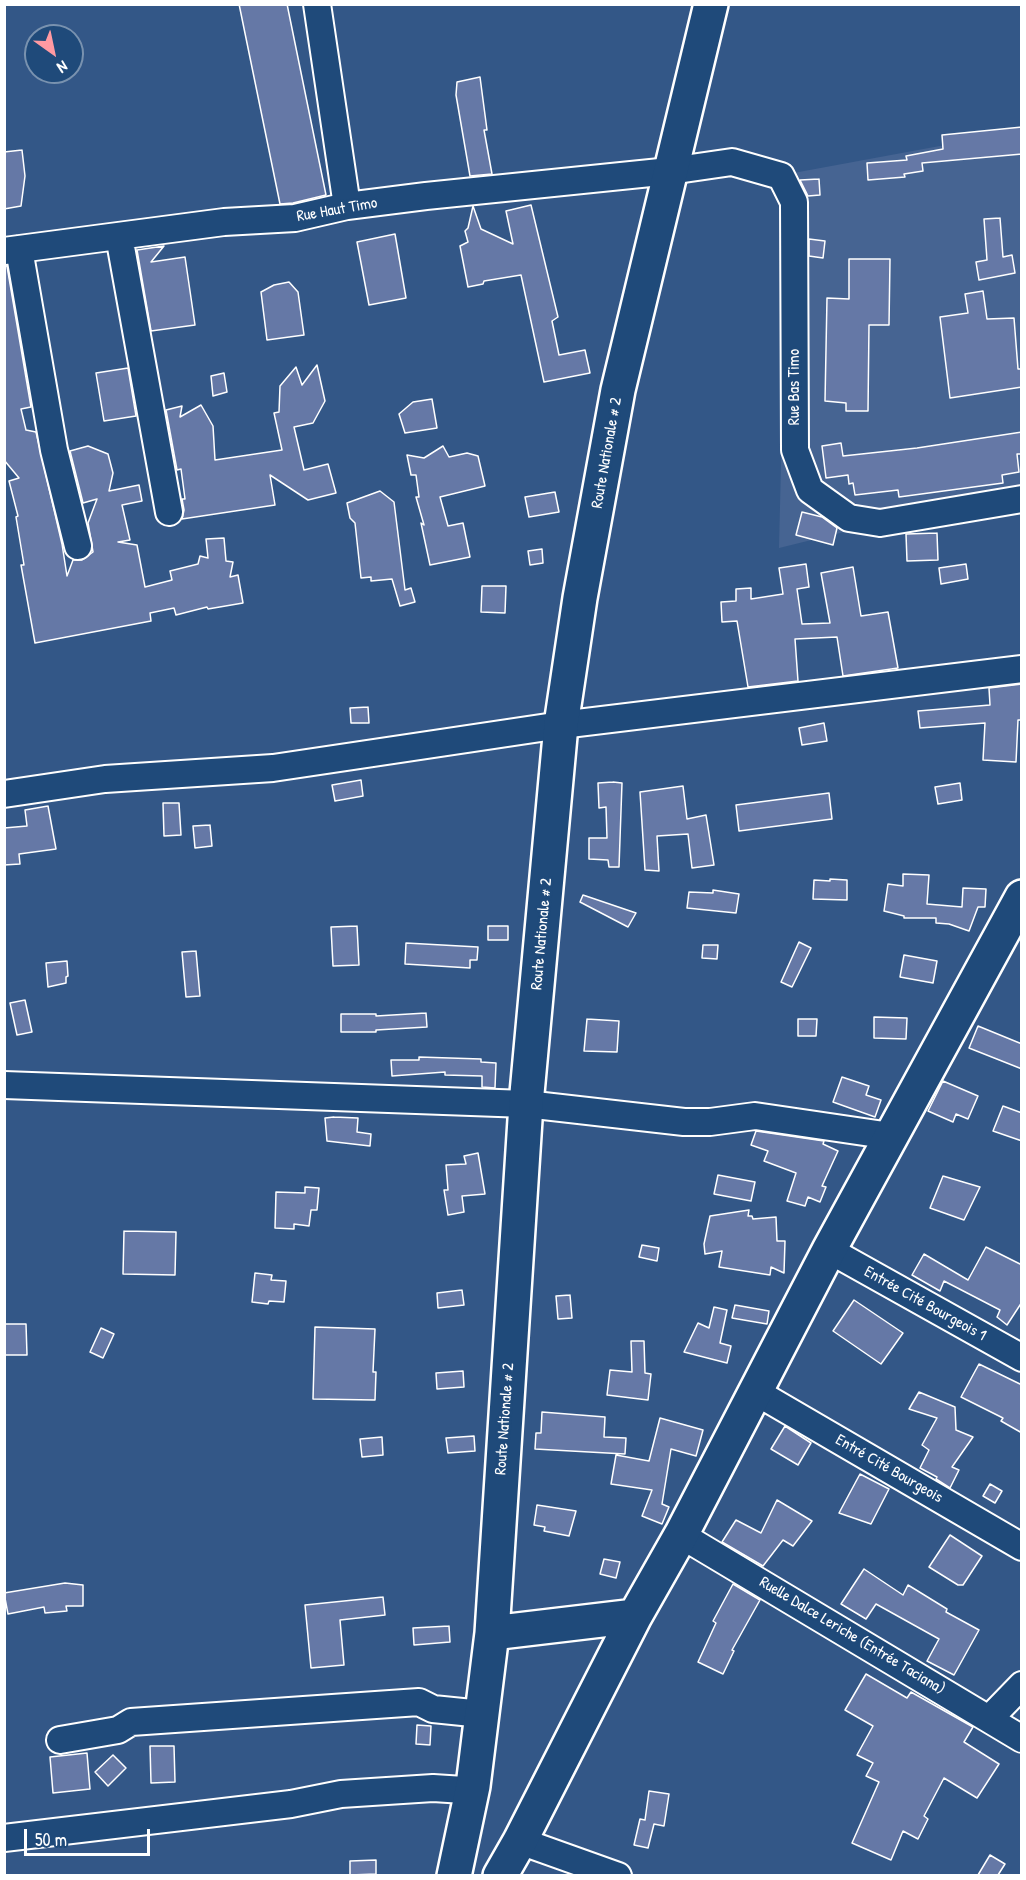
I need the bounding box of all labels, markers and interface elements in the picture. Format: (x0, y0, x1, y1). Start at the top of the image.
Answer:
north arrow (24, 24, 84, 84)
text: N (53, 56, 72, 79)
street label: Rue Haut Timo (295, 193, 379, 227)
street label: Rue Bas Timo (785, 349, 805, 425)
street label: Route Nationale # 2 (588, 396, 626, 510)
street label: Route Nationale # 2 (528, 877, 556, 991)
street label: Entrée Cité Bourgeois 1 (861, 1262, 989, 1346)
street label: Route Nationale # 2 (492, 1362, 518, 1476)
street label: Entré Cité Bourgeois (832, 1431, 946, 1507)
street label: Ruelle Dalce Leriche (Entrée Taciana) (756, 1573, 948, 1699)
scale bar (27, 1817, 153, 1855)
text: 50 m (35, 1827, 67, 1852)

